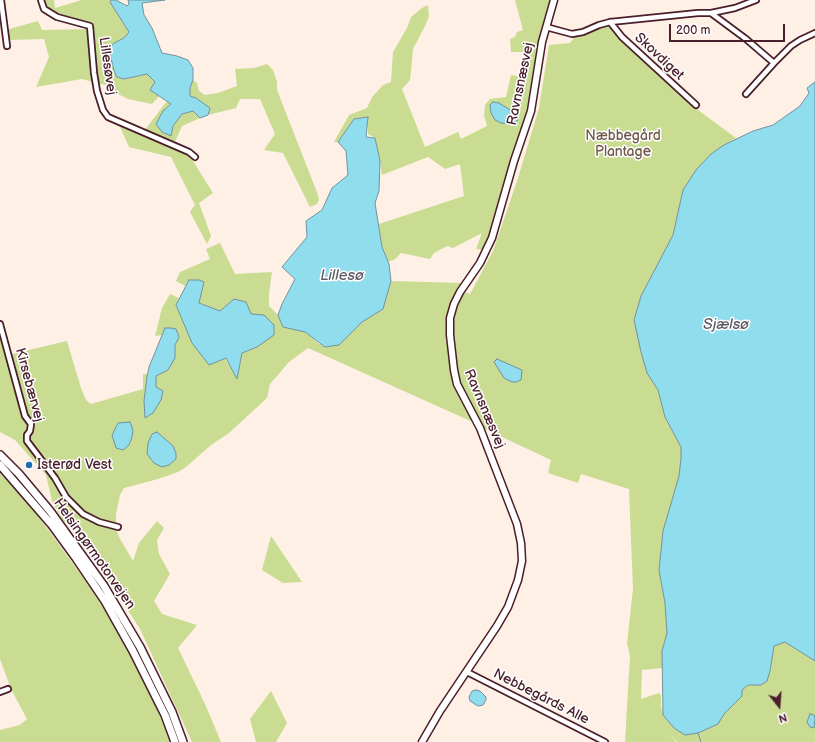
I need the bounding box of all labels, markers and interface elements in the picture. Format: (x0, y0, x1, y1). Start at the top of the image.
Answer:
scale bar (671, 16, 787, 42)
text: 200 m (676, 23, 710, 38)
street label: Skovdiget (631, 30, 687, 84)
street label: Lillesøvej (95, 36, 119, 96)
street label: Ravnsnæsvej (504, 41, 538, 127)
park label: Næbbegård Plantage (585, 128, 661, 160)
water label: Lillesø (320, 267, 364, 285)
water label: Sjælsø (703, 316, 749, 334)
street label: Kirsebærvej (11, 346, 47, 424)
street label: Ravnsnæsvej (460, 367, 508, 451)
place label: Isterød Vest (37, 457, 112, 473)
marker: Isterød Vest (24, 460, 34, 470)
street label: Helsingørmotorvejen (49, 495, 139, 613)
street label: Nebbegårds Alle (490, 666, 592, 728)
north arrow (759, 686, 799, 726)
text: N (777, 711, 789, 725)

